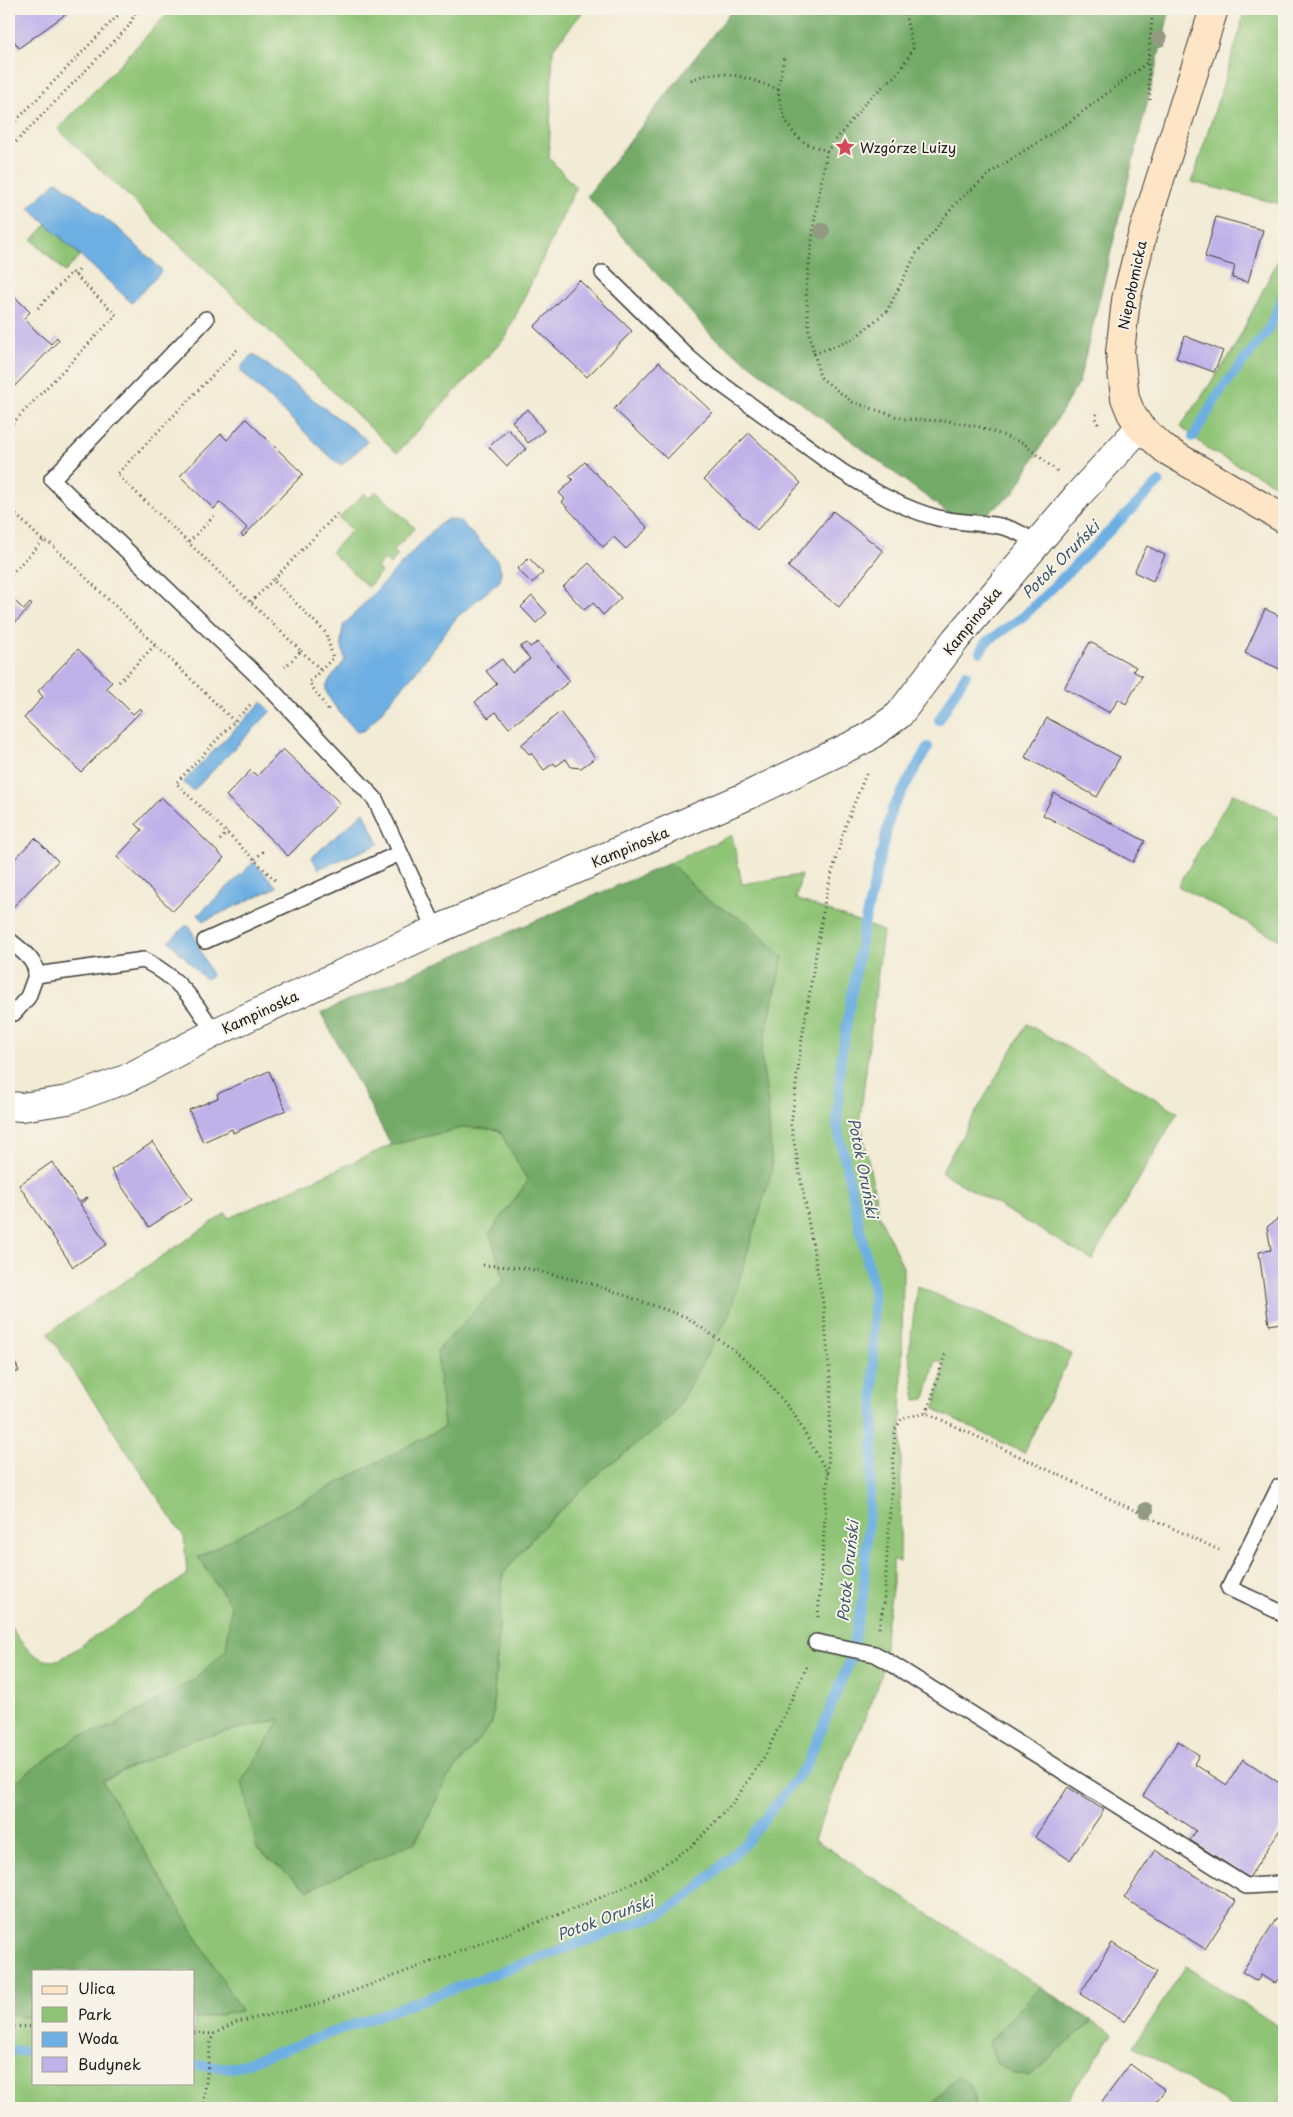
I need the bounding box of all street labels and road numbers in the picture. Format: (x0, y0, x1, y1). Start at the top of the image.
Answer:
street label: Niepołomicka (1112, 238, 1152, 331)
street label: Kampinoska (938, 582, 1006, 660)
street label: Kampinoska (588, 821, 672, 873)
street label: Kampinoska (218, 985, 302, 1039)

